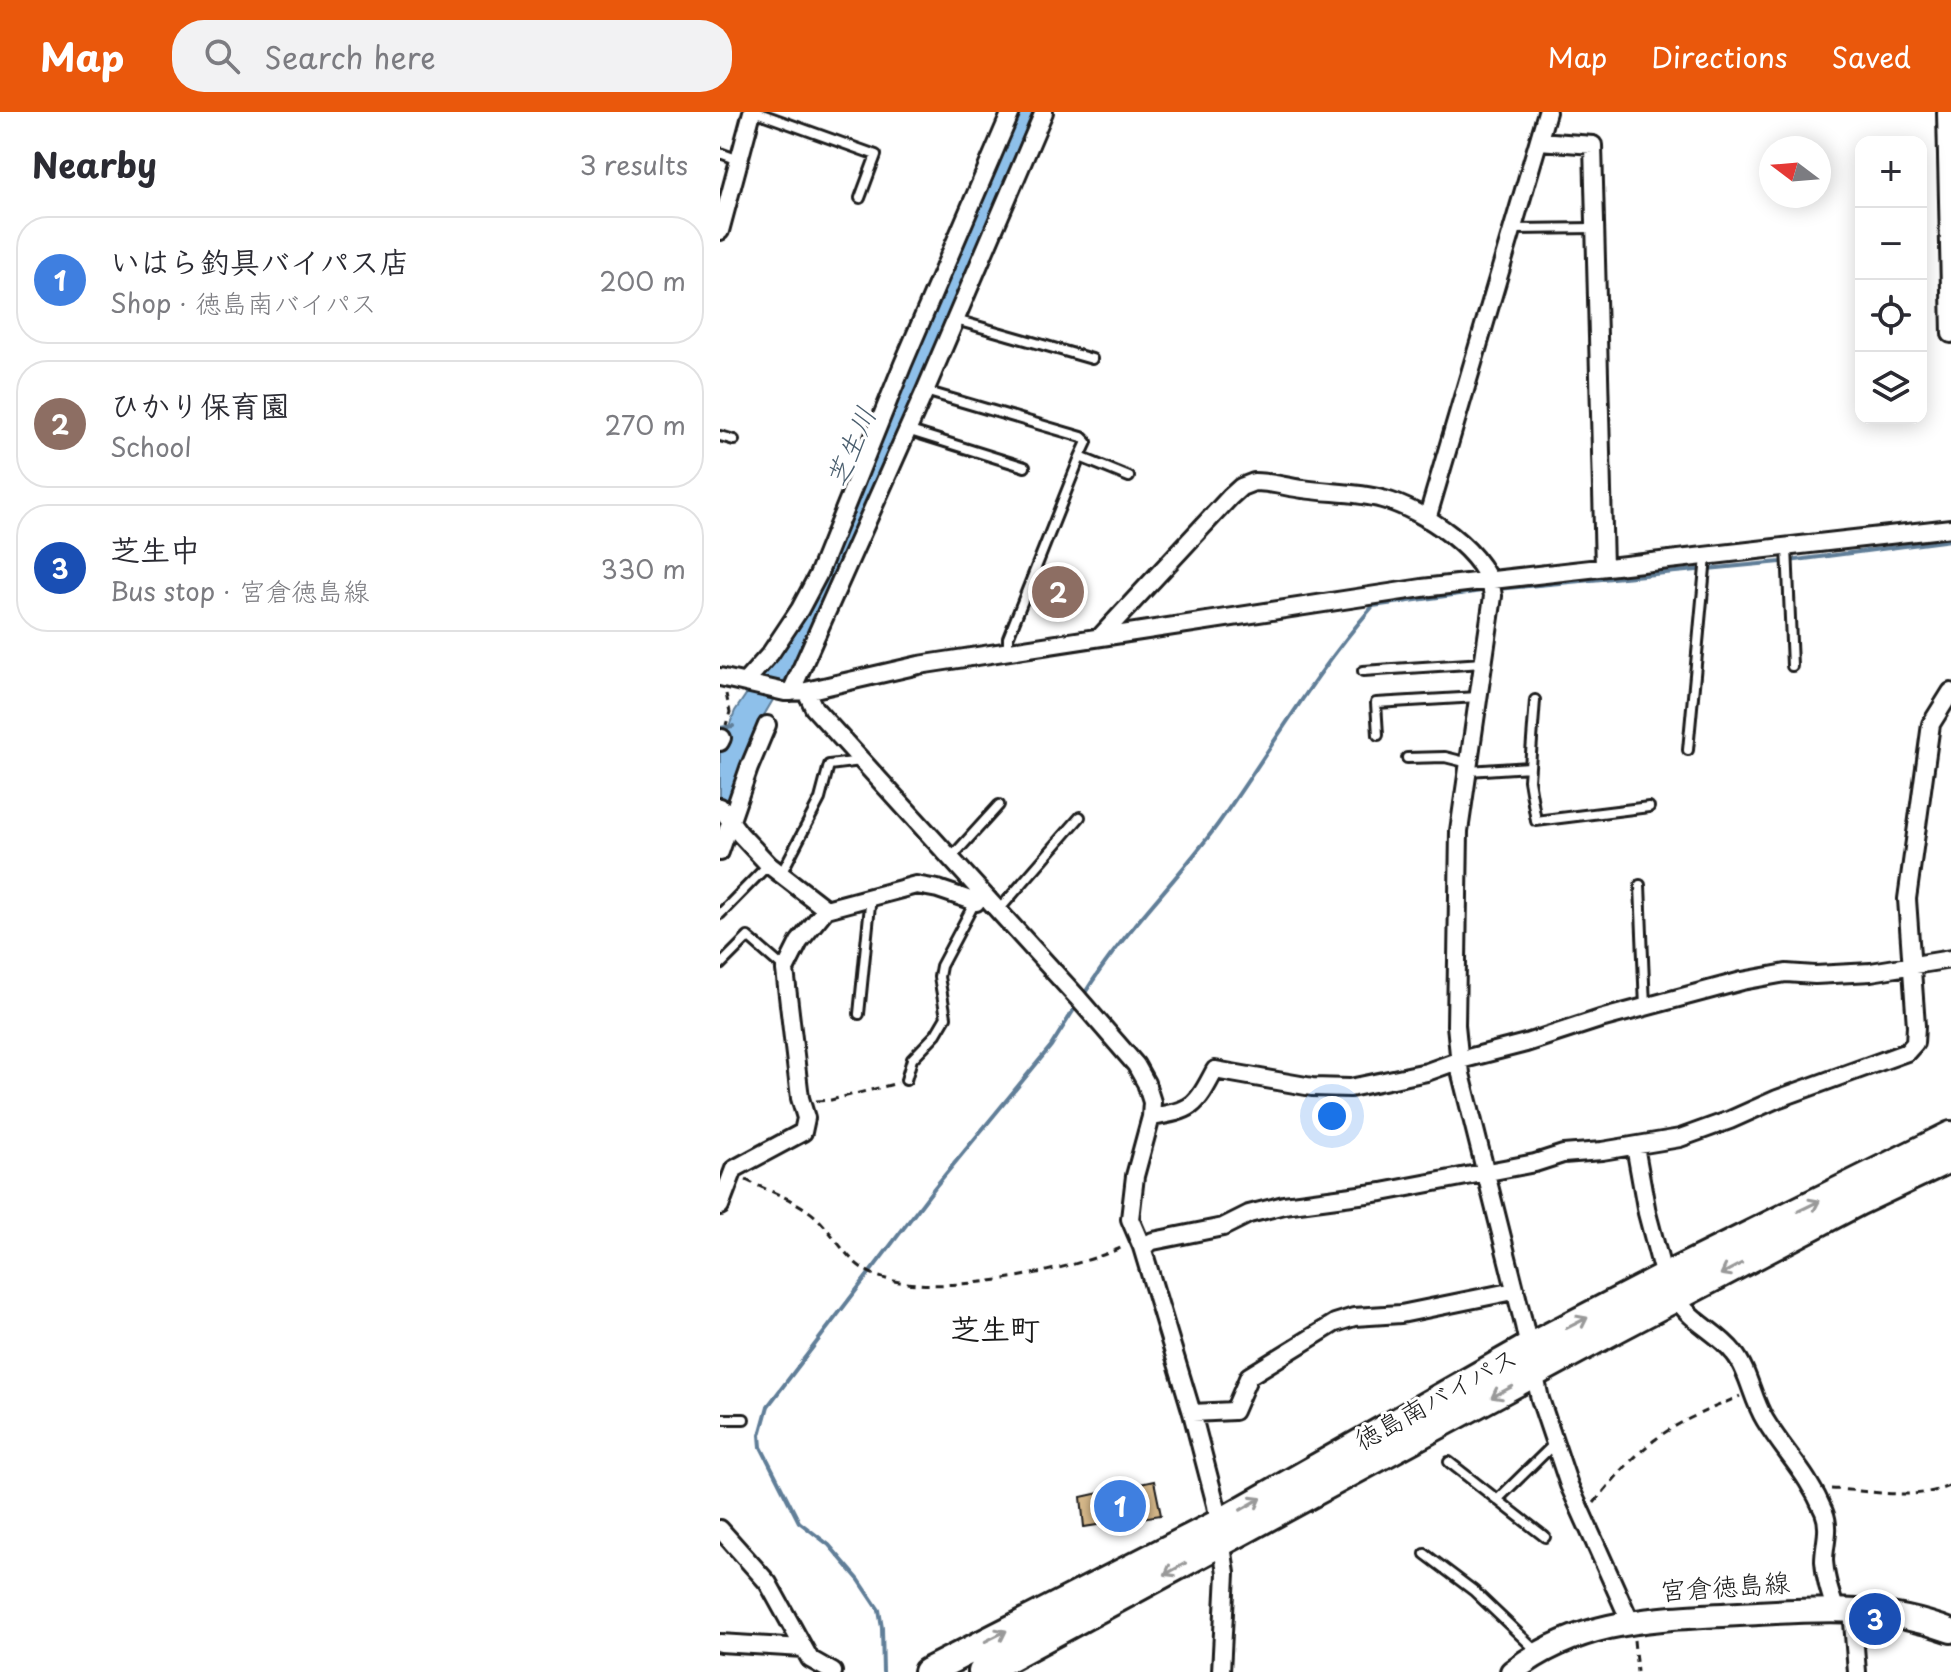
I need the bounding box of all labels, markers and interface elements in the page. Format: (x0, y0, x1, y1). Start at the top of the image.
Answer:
search box (172, 20, 732, 92)
text: Map (40, 28, 124, 85)
icon: search (200, 34, 244, 78)
text: Search here (264, 34, 436, 79)
text: Map (1548, 35, 1607, 78)
text: Directions (1651, 35, 1788, 78)
text: Saved (1832, 35, 1911, 78)
north arrow (1759, 136, 1831, 208)
map controls (1855, 136, 1927, 424)
button: + (1855, 136, 1927, 208)
text: Nearby (32, 138, 157, 190)
text: 3 results (580, 145, 688, 184)
button: − (1855, 208, 1927, 280)
text: いはら釣具バイパス店 (110, 238, 409, 283)
text: 1 (54, 261, 66, 300)
text: 200 m (599, 261, 686, 300)
button: locate (1855, 280, 1927, 352)
text: Shop · 徳島南バイパス (110, 283, 377, 322)
button: layers (1855, 352, 1927, 424)
text: ひかり保育園 (110, 382, 290, 427)
water label: 芝生川 (813, 399, 886, 493)
text: 2 (51, 405, 69, 444)
text: 270 m (605, 405, 686, 444)
text: School (110, 427, 192, 466)
text: 芝生中 (110, 526, 200, 571)
text: 3 (51, 549, 69, 588)
text: 330 m (601, 549, 686, 588)
pin: 2 (1032, 562, 1084, 622)
text: Bus stop · 宮倉徳島線 (110, 571, 369, 610)
your location (1312, 1096, 1352, 1136)
one-way arrow (1796, 1197, 1820, 1213)
one-way arrow (1720, 1261, 1744, 1277)
district label: 芝生町 (950, 1305, 1040, 1350)
one-way arrow (1564, 1315, 1588, 1331)
street label: 徳島南バイパス (1346, 1337, 1524, 1459)
one-way arrow (1491, 1384, 1515, 1400)
pin: 1 (1094, 1476, 1146, 1536)
one-way arrow (1239, 1496, 1263, 1511)
one-way arrow (1164, 1561, 1187, 1577)
street label: 宮倉徳島線 (1659, 1562, 1791, 1609)
pin: 3 (1849, 1589, 1901, 1649)
one-way arrow (983, 1628, 1007, 1644)

